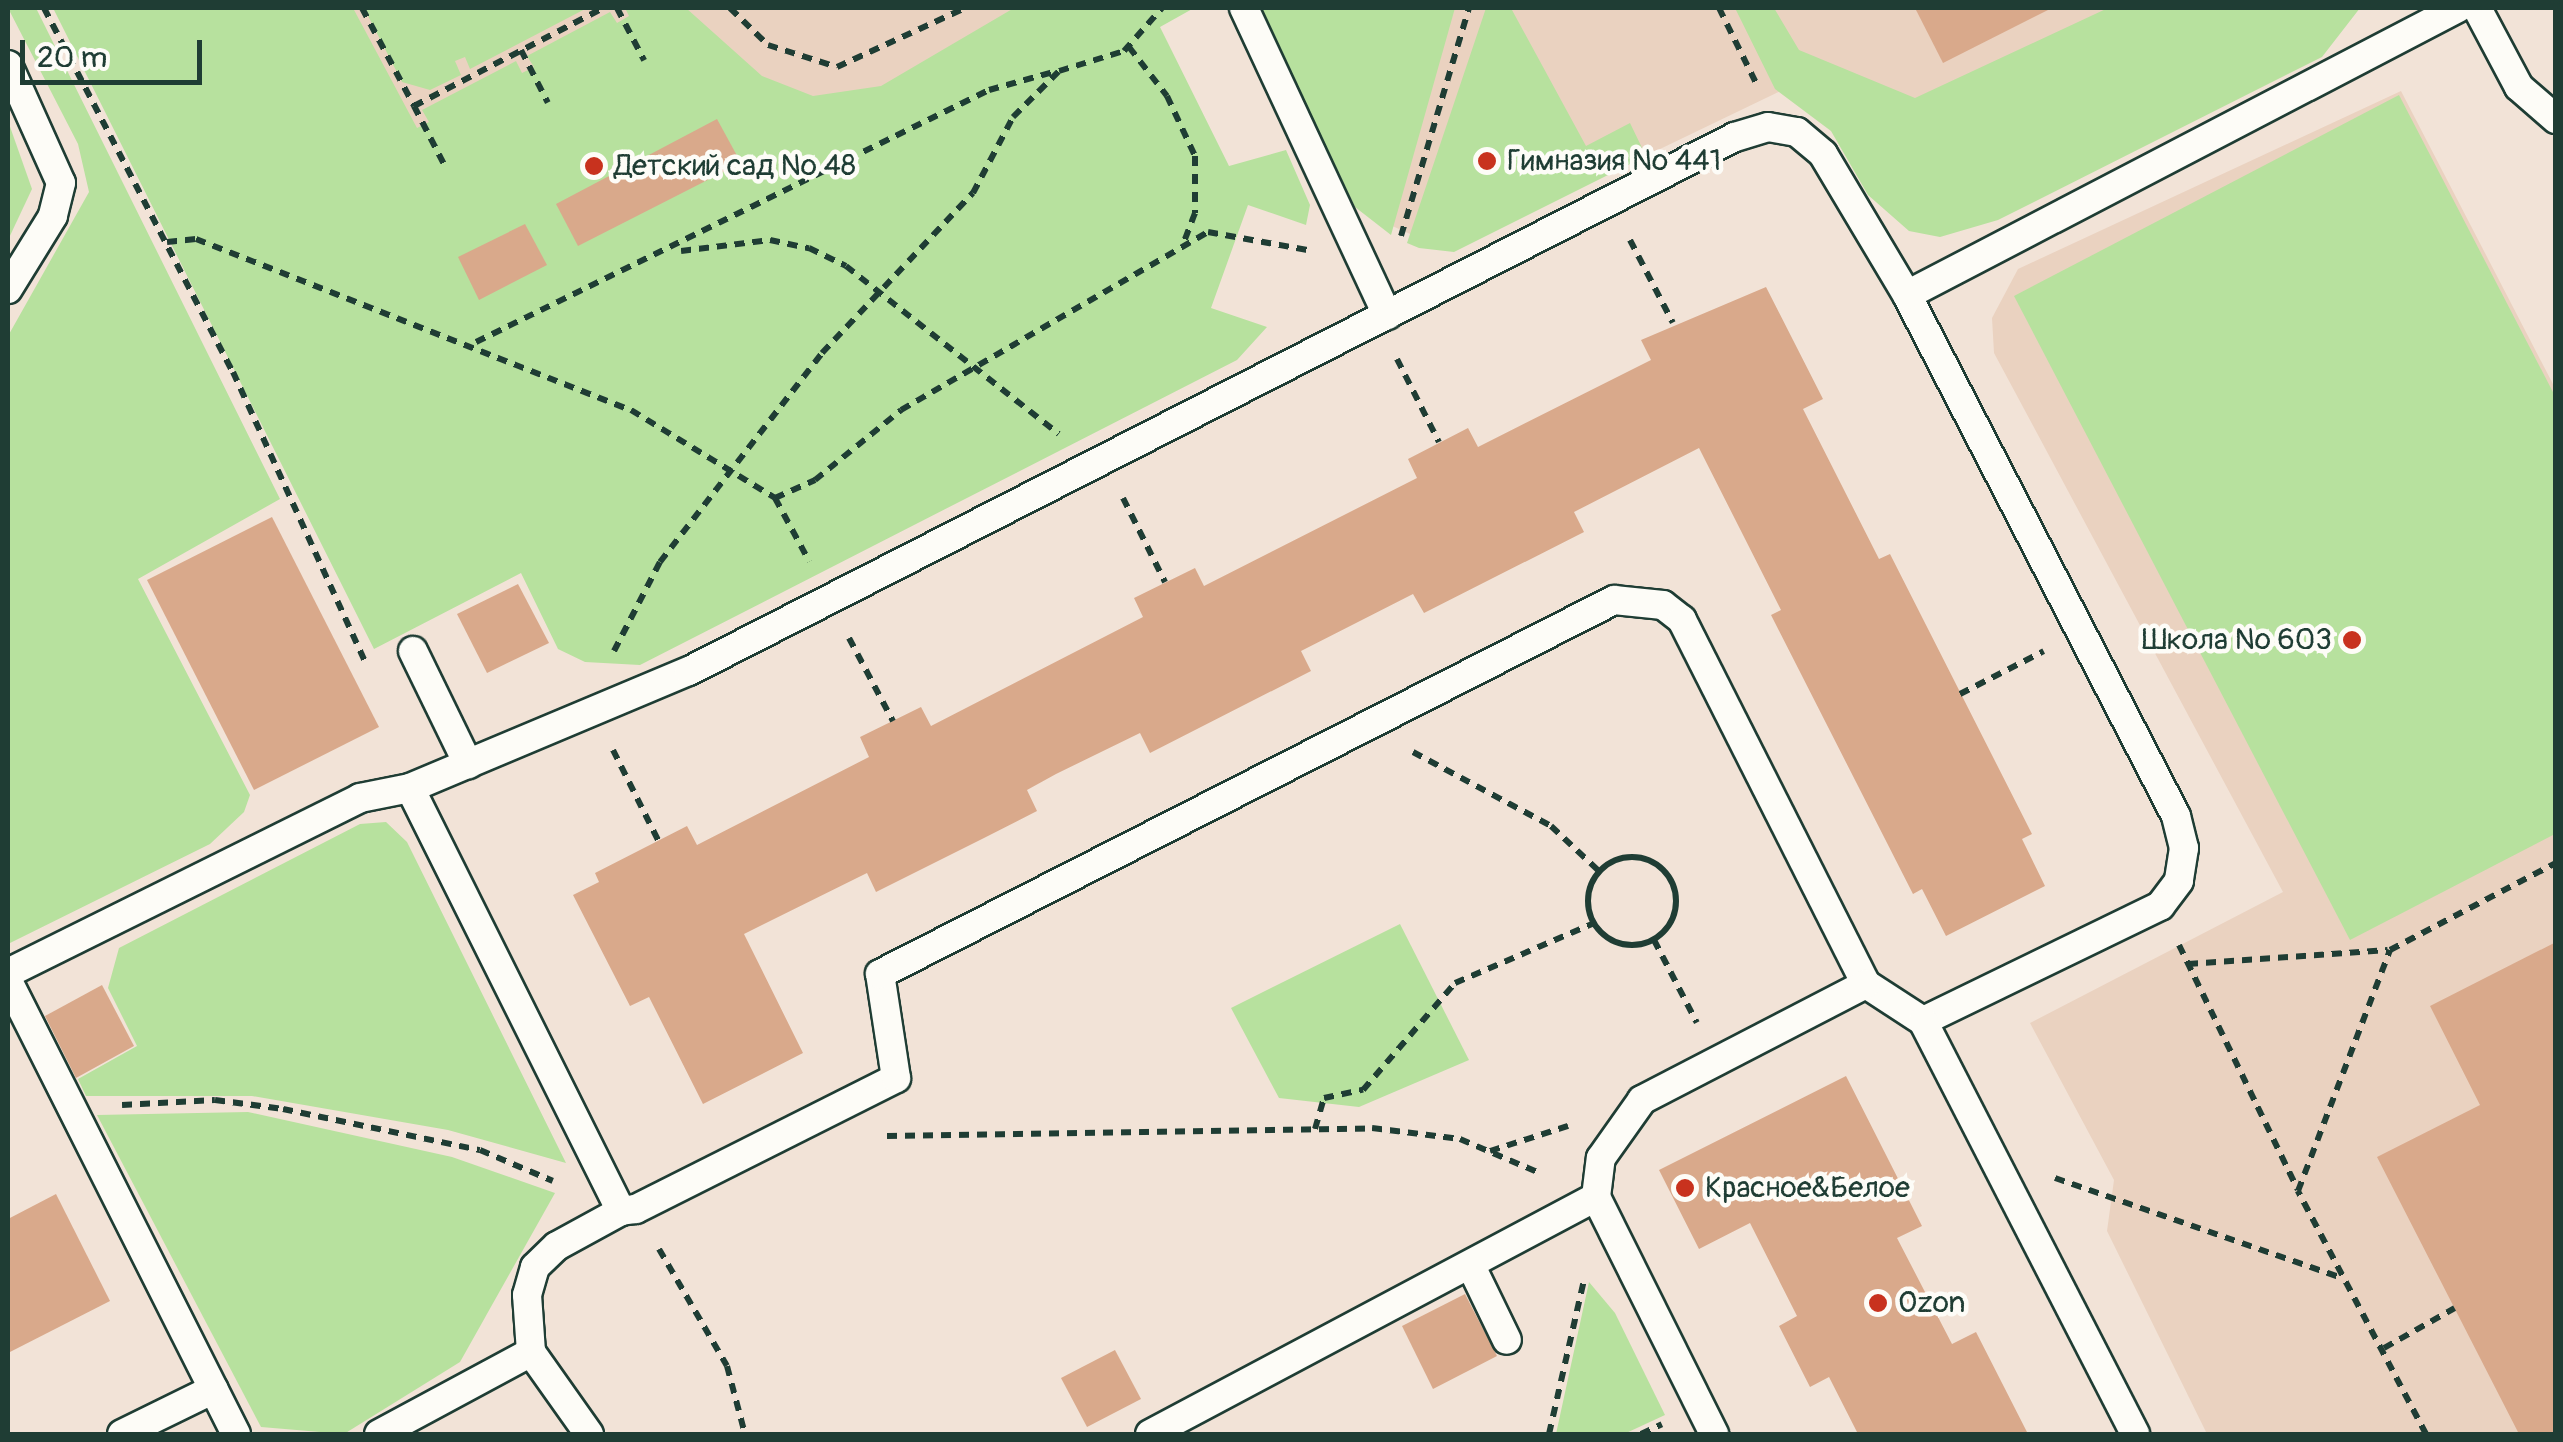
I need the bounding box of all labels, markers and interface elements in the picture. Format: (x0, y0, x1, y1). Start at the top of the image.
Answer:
scale bar (25, 20, 208, 82)
text: 20 m (37, 39, 107, 76)
place label: Гимназия № 441 (1507, 143, 1721, 179)
place label: Детский сад № 48 (614, 148, 856, 184)
marker: Гимназия № 441 (1476, 150, 1498, 172)
marker: Детский сад № 48 (583, 155, 605, 177)
place label: Школа № 603 (2142, 622, 2332, 658)
marker: Школа № 603 (2341, 629, 2363, 651)
place label: Красное&Белое (1705, 1170, 1910, 1206)
marker: Красное&Белое (1674, 1177, 1696, 1199)
place label: Ozon (1898, 1285, 1965, 1321)
marker: Ozon (1867, 1292, 1889, 1314)

